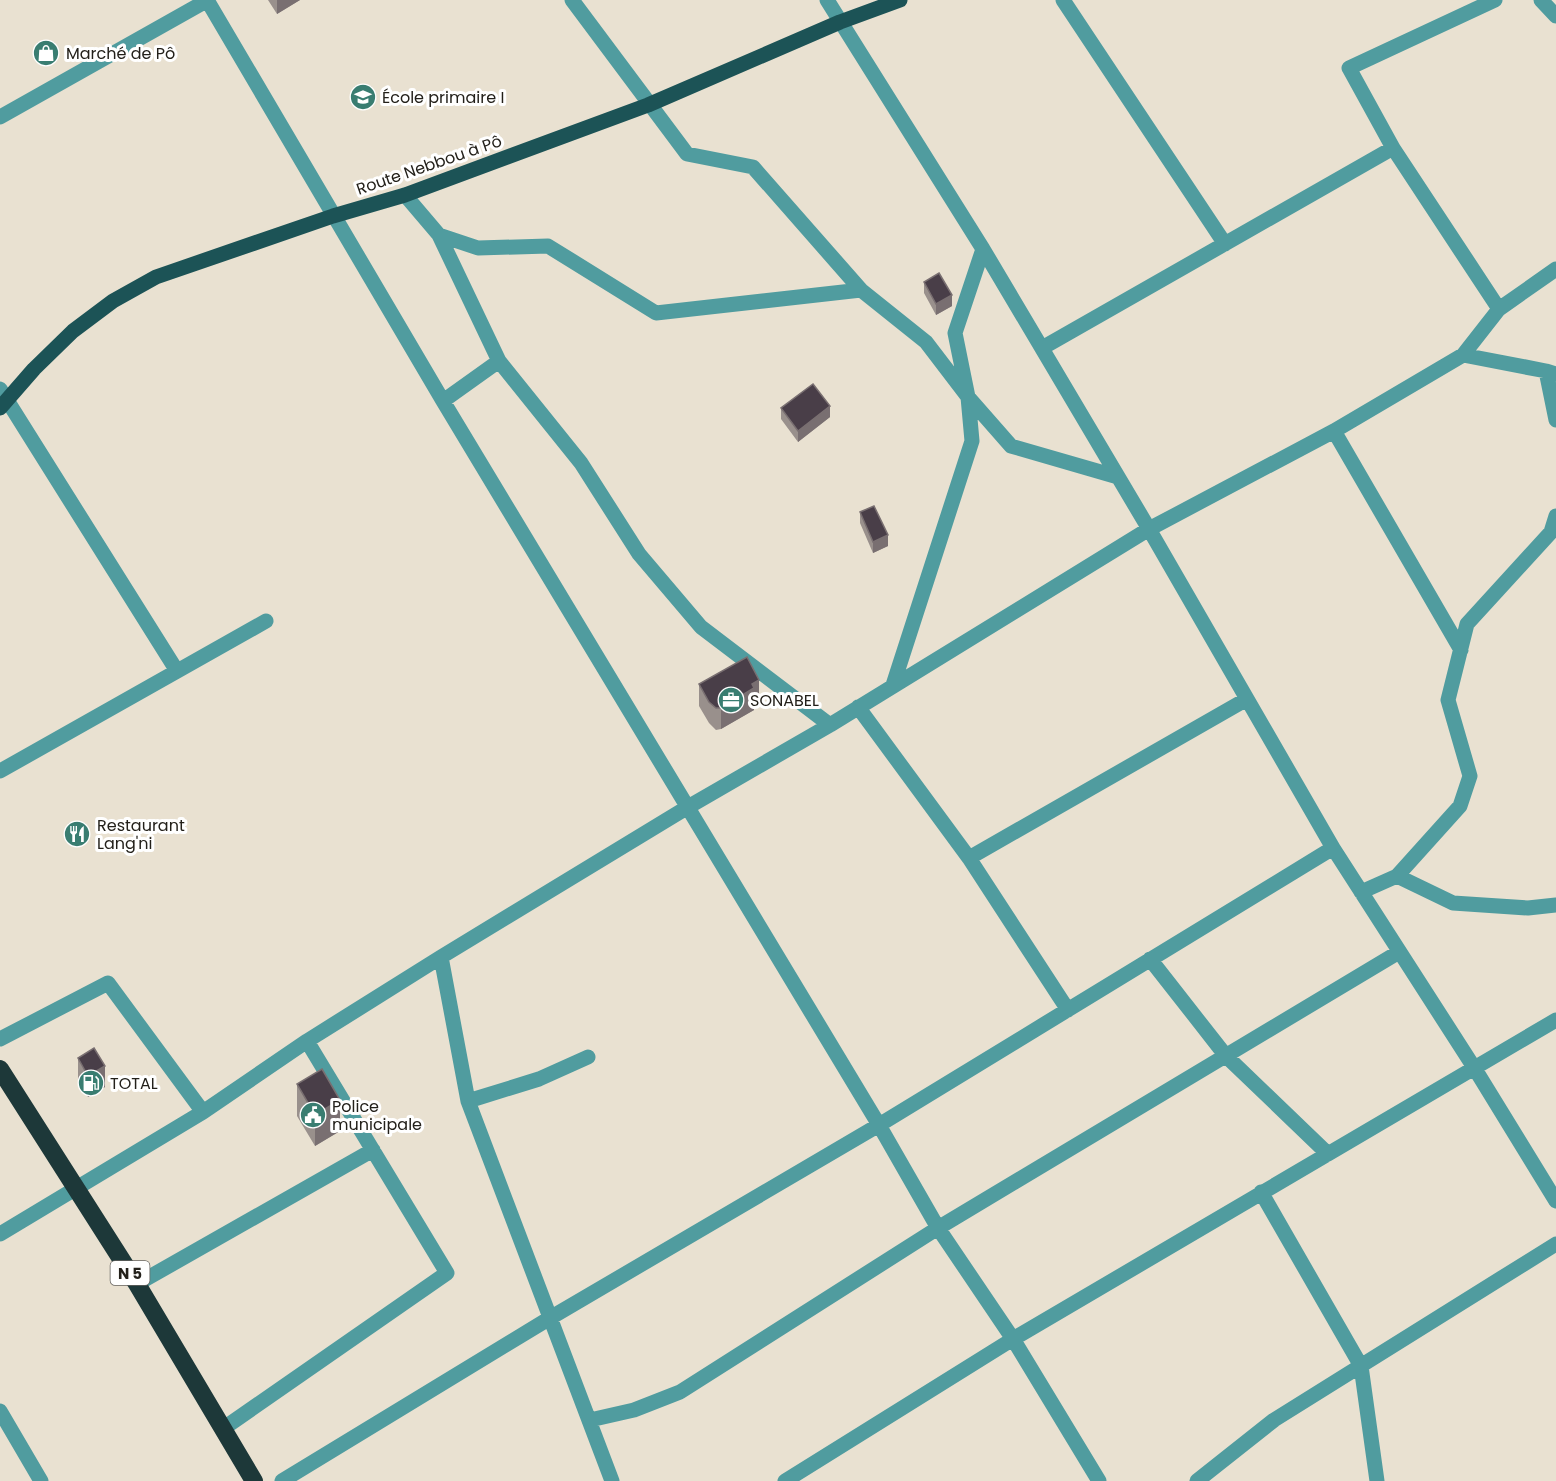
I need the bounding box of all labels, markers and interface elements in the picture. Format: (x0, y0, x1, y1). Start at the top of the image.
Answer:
shop icon: Marché de Pô (31, 38, 61, 68)
place label: Marché de Pô (66, 42, 175, 65)
school or university icon: École primaire I (348, 82, 378, 112)
place label: École primaire I (382, 86, 504, 109)
street label: Route Nebbou à Pô (353, 129, 505, 201)
office icon: SONABEL (716, 685, 746, 715)
place label: SONABEL (750, 689, 819, 712)
place label: Restaurant Lang'ni (97, 814, 185, 855)
restaurant icon: Restaurant Lang'ni (62, 819, 92, 849)
fuel station icon: TOTAL (76, 1068, 106, 1098)
place label: TOTAL (110, 1072, 158, 1095)
place label: Police municipale (332, 1095, 422, 1136)
public building icon: Police municipale (298, 1100, 328, 1130)
road number: N 5 (110, 1261, 150, 1285)

